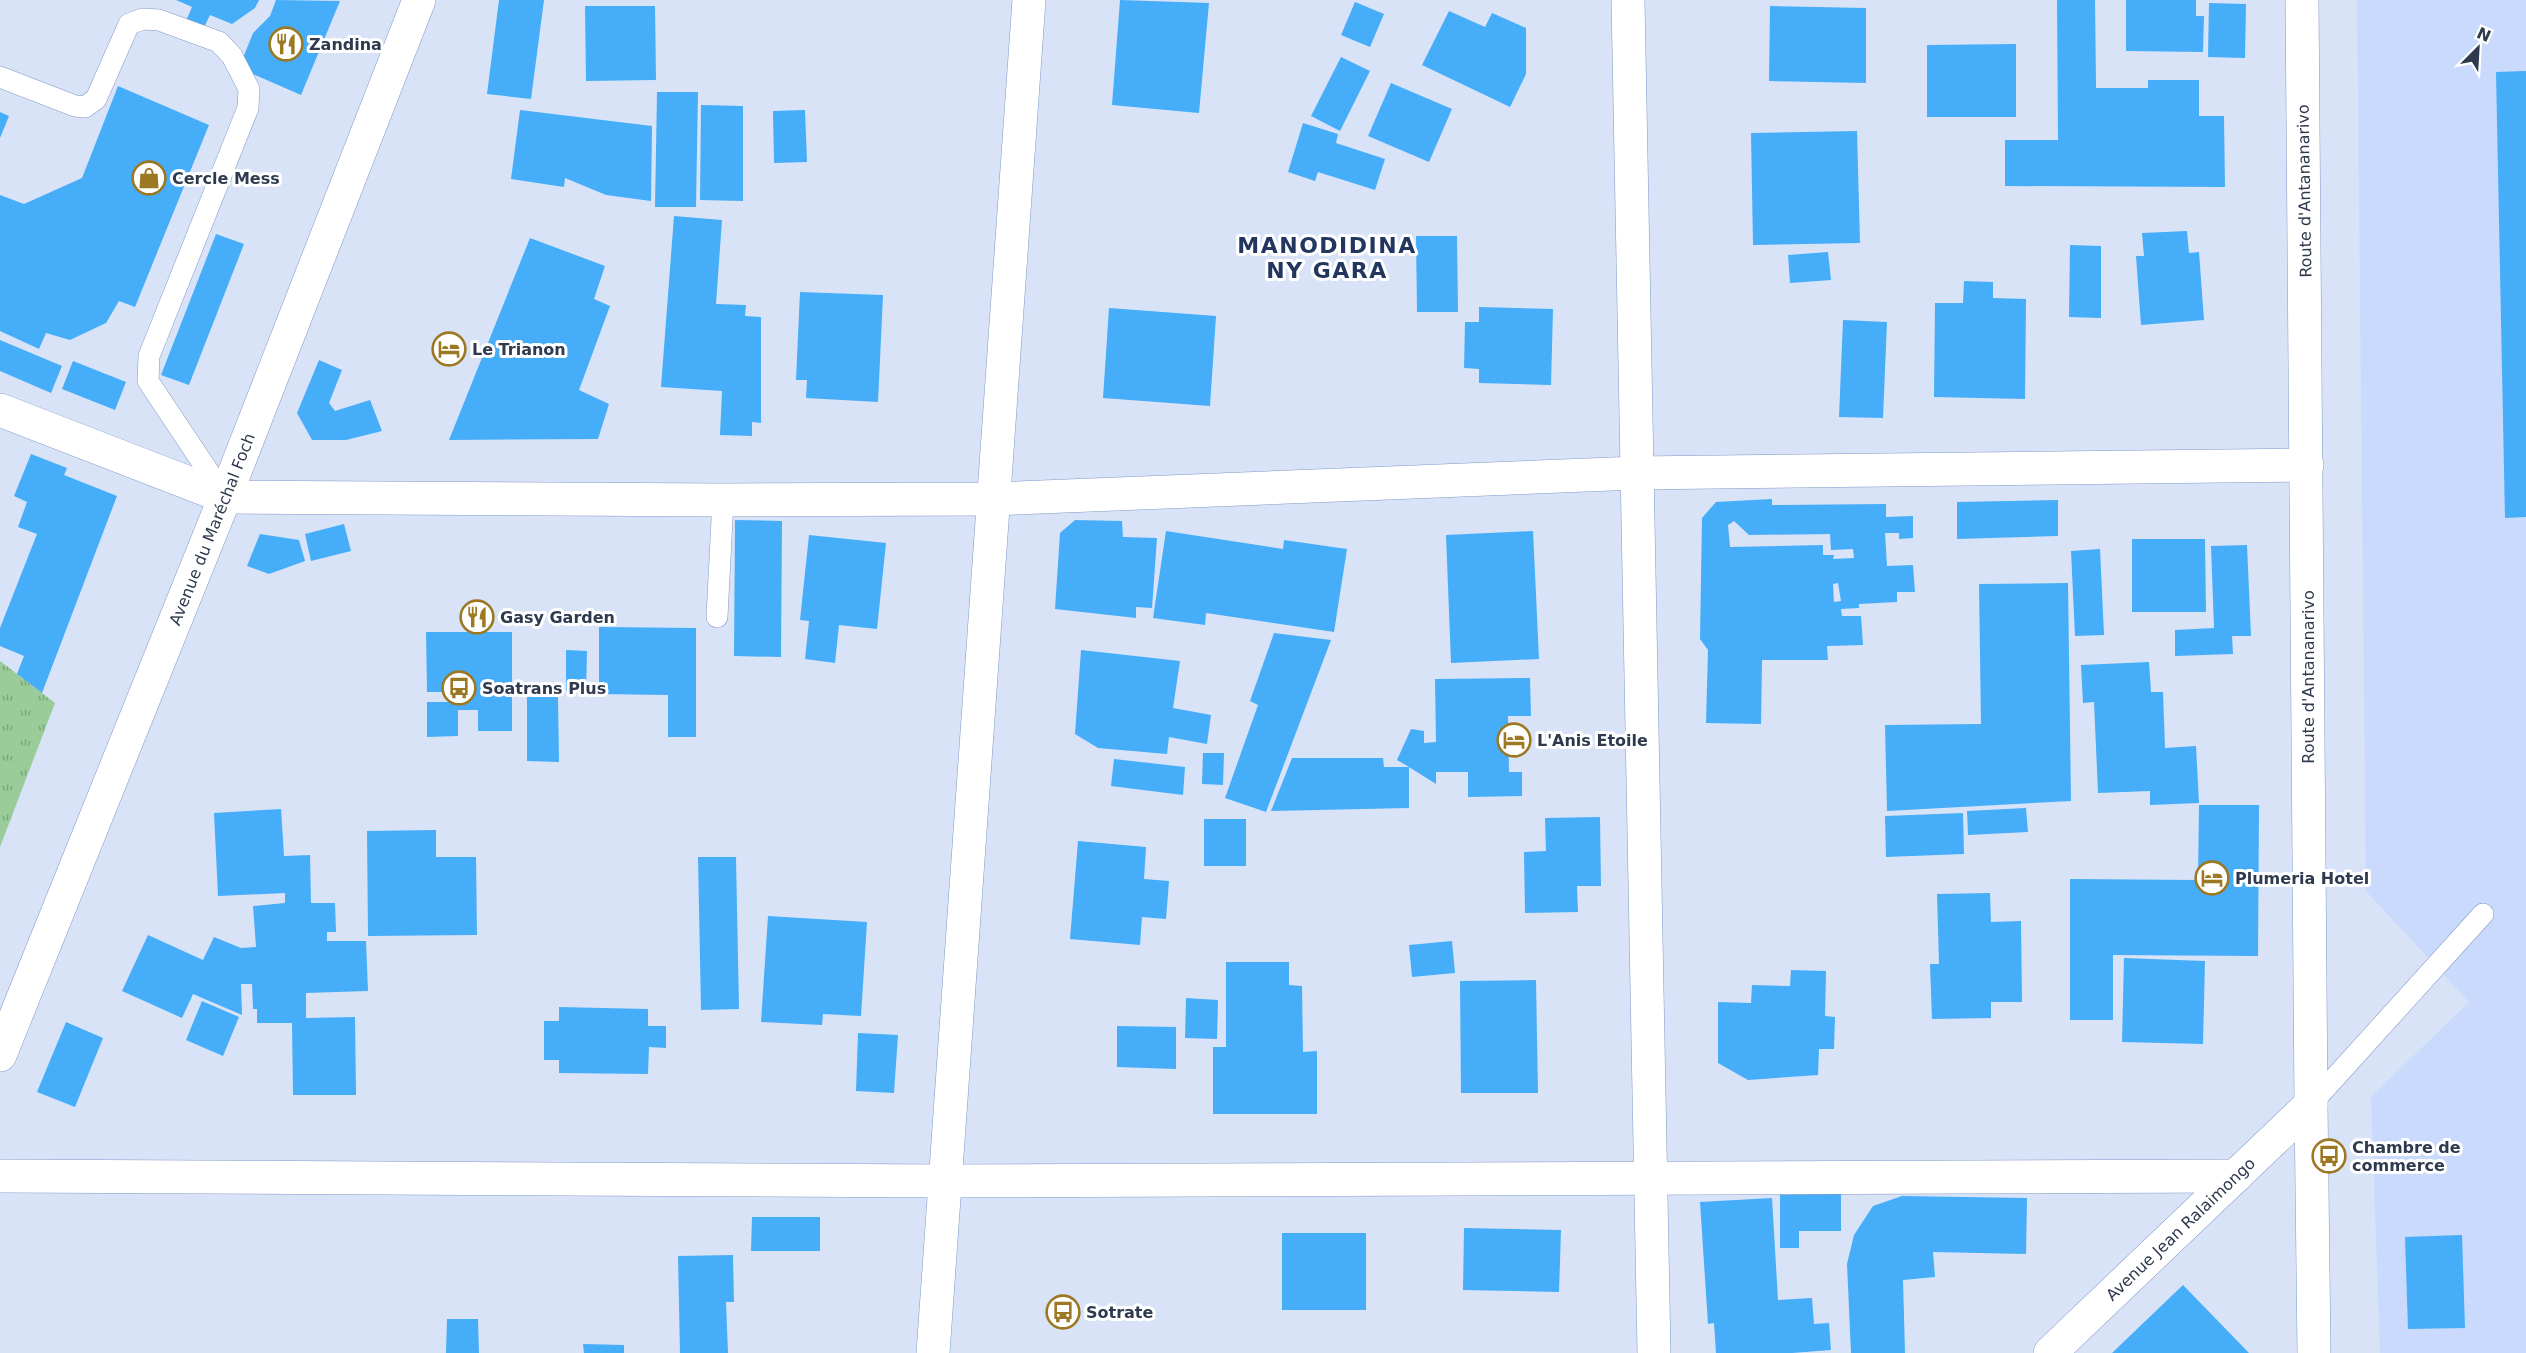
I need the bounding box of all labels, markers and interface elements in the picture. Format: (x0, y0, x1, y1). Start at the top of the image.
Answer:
north arrow (2448, 18, 2508, 78)
text: N (2474, 23, 2494, 46)
restaurant icon: Zandina (268, 26, 304, 62)
place label: Zandina (309, 35, 382, 54)
street label: Route d'Antananarivo (2293, 104, 2316, 278)
shop icon: Cercle Mess (131, 160, 167, 196)
place label: Cercle Mess (172, 169, 280, 188)
district label: MANODIDINA NY GARA (1237, 233, 1417, 283)
hotel icon: Le Trianon (431, 331, 467, 367)
place label: Le Trianon (472, 340, 566, 359)
street label: Avenue du Maréchal Foch (165, 430, 259, 628)
street label: Route d'Antananarivo (2299, 590, 2318, 764)
restaurant icon: Gasy Garden (459, 599, 495, 635)
place label: Gasy Garden (500, 608, 615, 627)
bus stop icon: Soatrans Plus (441, 670, 477, 706)
place label: Soatrans Plus (482, 679, 606, 698)
hotel icon: L'Anis Etoile (1496, 722, 1532, 758)
place label: L'Anis Etoile (1537, 731, 1648, 750)
hotel icon: Plumeria Hotel (2194, 860, 2230, 896)
place label: Plumeria Hotel (2235, 869, 2369, 888)
bus stop icon: Chambre de commerce (2311, 1138, 2347, 1174)
place label: Chambre de commerce (2352, 1138, 2461, 1175)
street label: Avenue Jean Ralaimongo (2102, 1154, 2259, 1305)
bus stop icon: Sotrate (1045, 1294, 1081, 1330)
place label: Sotrate (1086, 1303, 1154, 1322)

